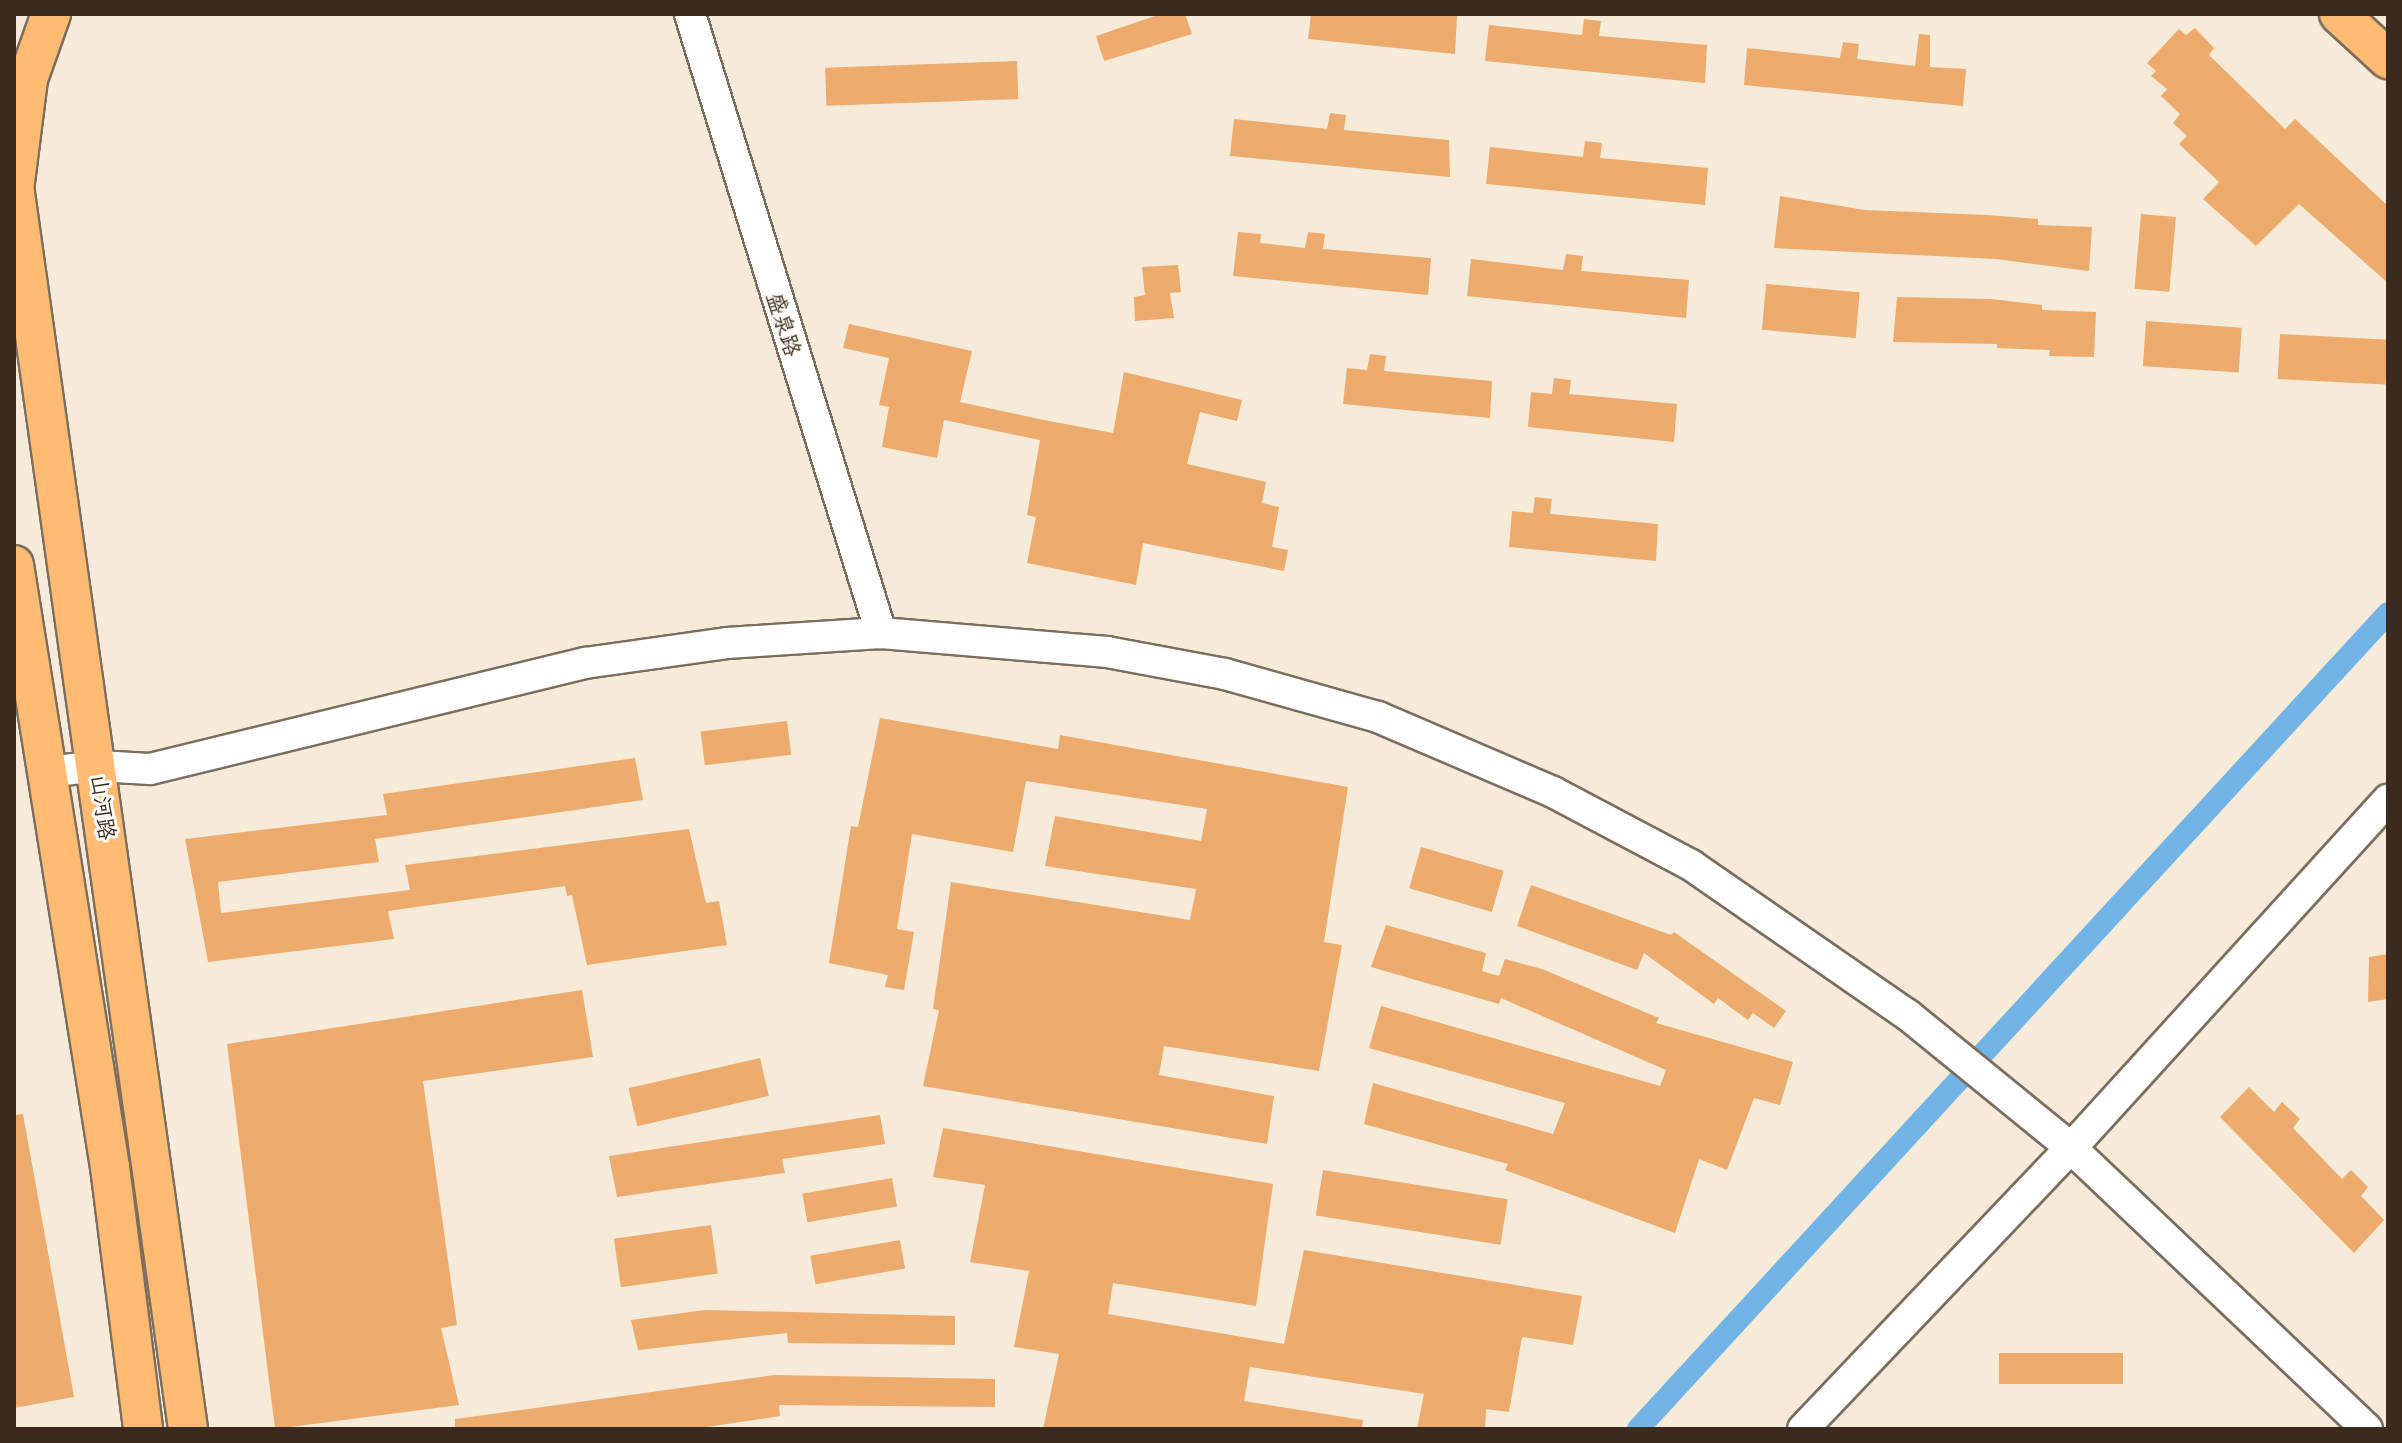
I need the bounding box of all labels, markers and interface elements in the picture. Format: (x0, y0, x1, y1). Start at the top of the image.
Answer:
street label: 盛泉路 (763, 289, 807, 359)
street label: 山河路 (86, 772, 122, 842)

